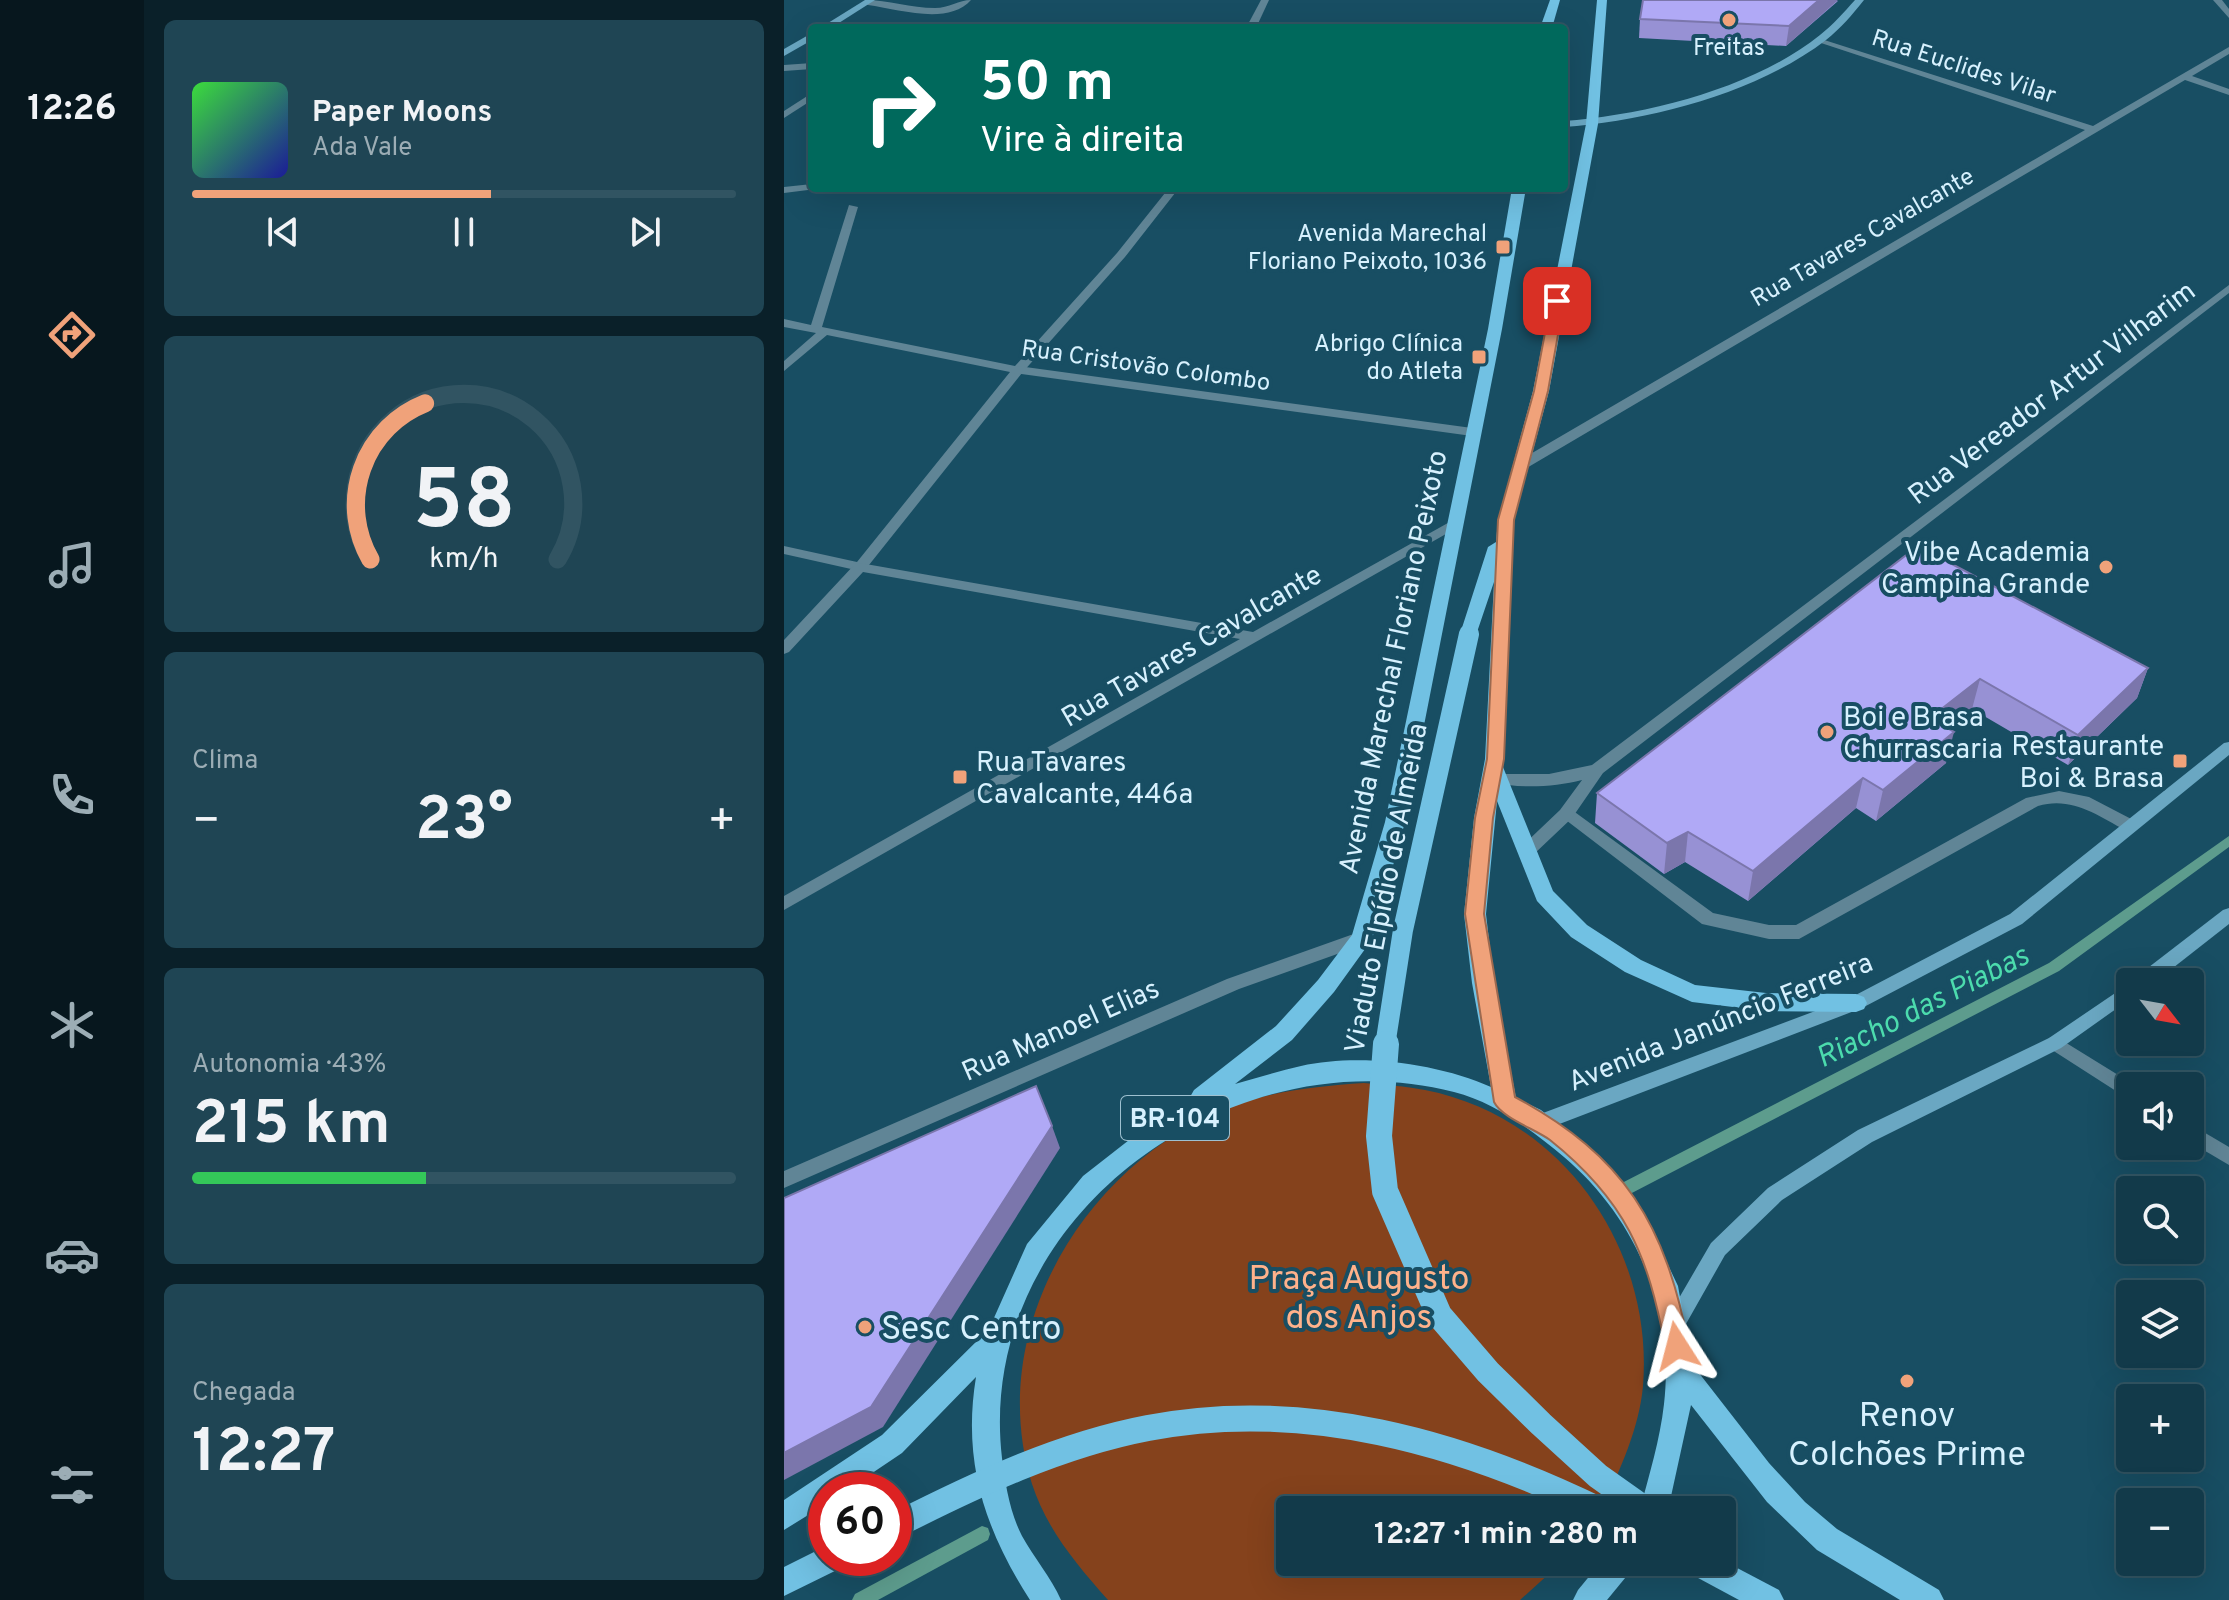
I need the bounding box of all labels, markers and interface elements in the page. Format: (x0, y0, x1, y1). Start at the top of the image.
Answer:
marker: Freitas (1720, 11, 1738, 29)
street label: Rua Euclides Vilar (1867, 24, 2059, 112)
place label: Freitas (1693, 34, 1765, 64)
text: 50 m (980, 50, 1114, 120)
icon: right (848, 56, 952, 160)
text: 12:26 (27, 87, 117, 133)
text: Paper Moons (312, 95, 492, 132)
text: Vire à direita (980, 119, 1184, 165)
text: Ada Vale (312, 132, 412, 165)
street label: Rua Tavares Cavalcante (1746, 162, 1980, 315)
icon: previous (261, 210, 305, 254)
icon: pause (442, 210, 486, 254)
icon: next (623, 210, 667, 254)
place label: Avenida Marechal Floriano Peixoto, 1036 (1248, 220, 1487, 278)
marker: Avenida Marechal Floriano Peixoto, 1036 (1494, 238, 1512, 256)
pin (1523, 267, 1591, 335)
street label: Rua Vereador Artur Vilharim (1902, 274, 2204, 514)
icon: arrive (1535, 279, 1579, 323)
icon: directions (44, 307, 100, 363)
place label: Abrigo Clínica do Atleta (1314, 330, 1463, 388)
street label: Rua Cristovão Colombo (1019, 335, 1272, 399)
marker: Abrigo Clínica do Atleta (1470, 348, 1488, 366)
street label: Avenida Marechal Floriano Peixoto (1332, 447, 1458, 878)
text: 58 (412, 453, 516, 558)
place label: Vibe Academia Campina Grande (1881, 536, 2090, 604)
icon: music (44, 537, 100, 593)
text: km/h (429, 542, 499, 578)
street label: Rua Tavares Cavalcante (1056, 558, 1329, 737)
marker: Vibe Academia Campina Grande (2097, 558, 2115, 576)
place label: Boi e Brasa Churrascaria (1843, 701, 2003, 769)
street label: Viaduto Elpídio de Almeida (1338, 720, 1438, 1057)
marker: Boi e Brasa Churrascaria (1818, 723, 1836, 741)
place label: Restaurante Boi & Brasa (2011, 730, 2164, 798)
text: Clima (192, 745, 258, 778)
place label: Rua Tavares Cavalcante, 446a (976, 746, 1193, 814)
marker: Restaurante Boi & Brasa (2171, 752, 2189, 770)
icon: phone (44, 767, 100, 823)
marker: Rua Tavares Cavalcante, 446a (951, 768, 969, 786)
text: 23° (415, 785, 513, 861)
text: − (192, 795, 220, 851)
text: + (708, 795, 736, 851)
water label: Riacho das Piabas (1810, 938, 2036, 1078)
street label: Avenida Janúncio Ferreira (1563, 946, 1879, 1101)
north arrow (2116, 968, 2204, 1056)
map controls (2116, 968, 2204, 1576)
street label: Rua Manoel Elias (957, 972, 1166, 1091)
icon: climate (44, 997, 100, 1053)
text: Autonomia · 43% (192, 1049, 386, 1082)
button: sound (2116, 1072, 2204, 1160)
text: 215 km (192, 1089, 391, 1165)
road number: BR-104 (1121, 1096, 1229, 1140)
button: search (2116, 1176, 2204, 1264)
icon: car (44, 1227, 100, 1283)
park label: Praça Augusto dos Anjos (1249, 1259, 1469, 1341)
button: layers (2116, 1280, 2204, 1368)
position arrow (1635, 1304, 1719, 1388)
place label: Sesc Centro (881, 1309, 1062, 1352)
marker: Sesc Centro (856, 1318, 874, 1336)
marker: Renov Colchões Prime (1898, 1372, 1916, 1390)
text: Chegada (192, 1377, 295, 1410)
button: + (2116, 1384, 2204, 1472)
place label: Renov Colchões Prime (1788, 1396, 2026, 1478)
text: 12:27 (192, 1417, 336, 1493)
icon: filters (44, 1457, 100, 1513)
speed limit sign: 60 (808, 1472, 912, 1576)
button: − (2116, 1488, 2204, 1576)
text: 12:27 · 1 min · 280 m (1374, 1517, 1638, 1554)

